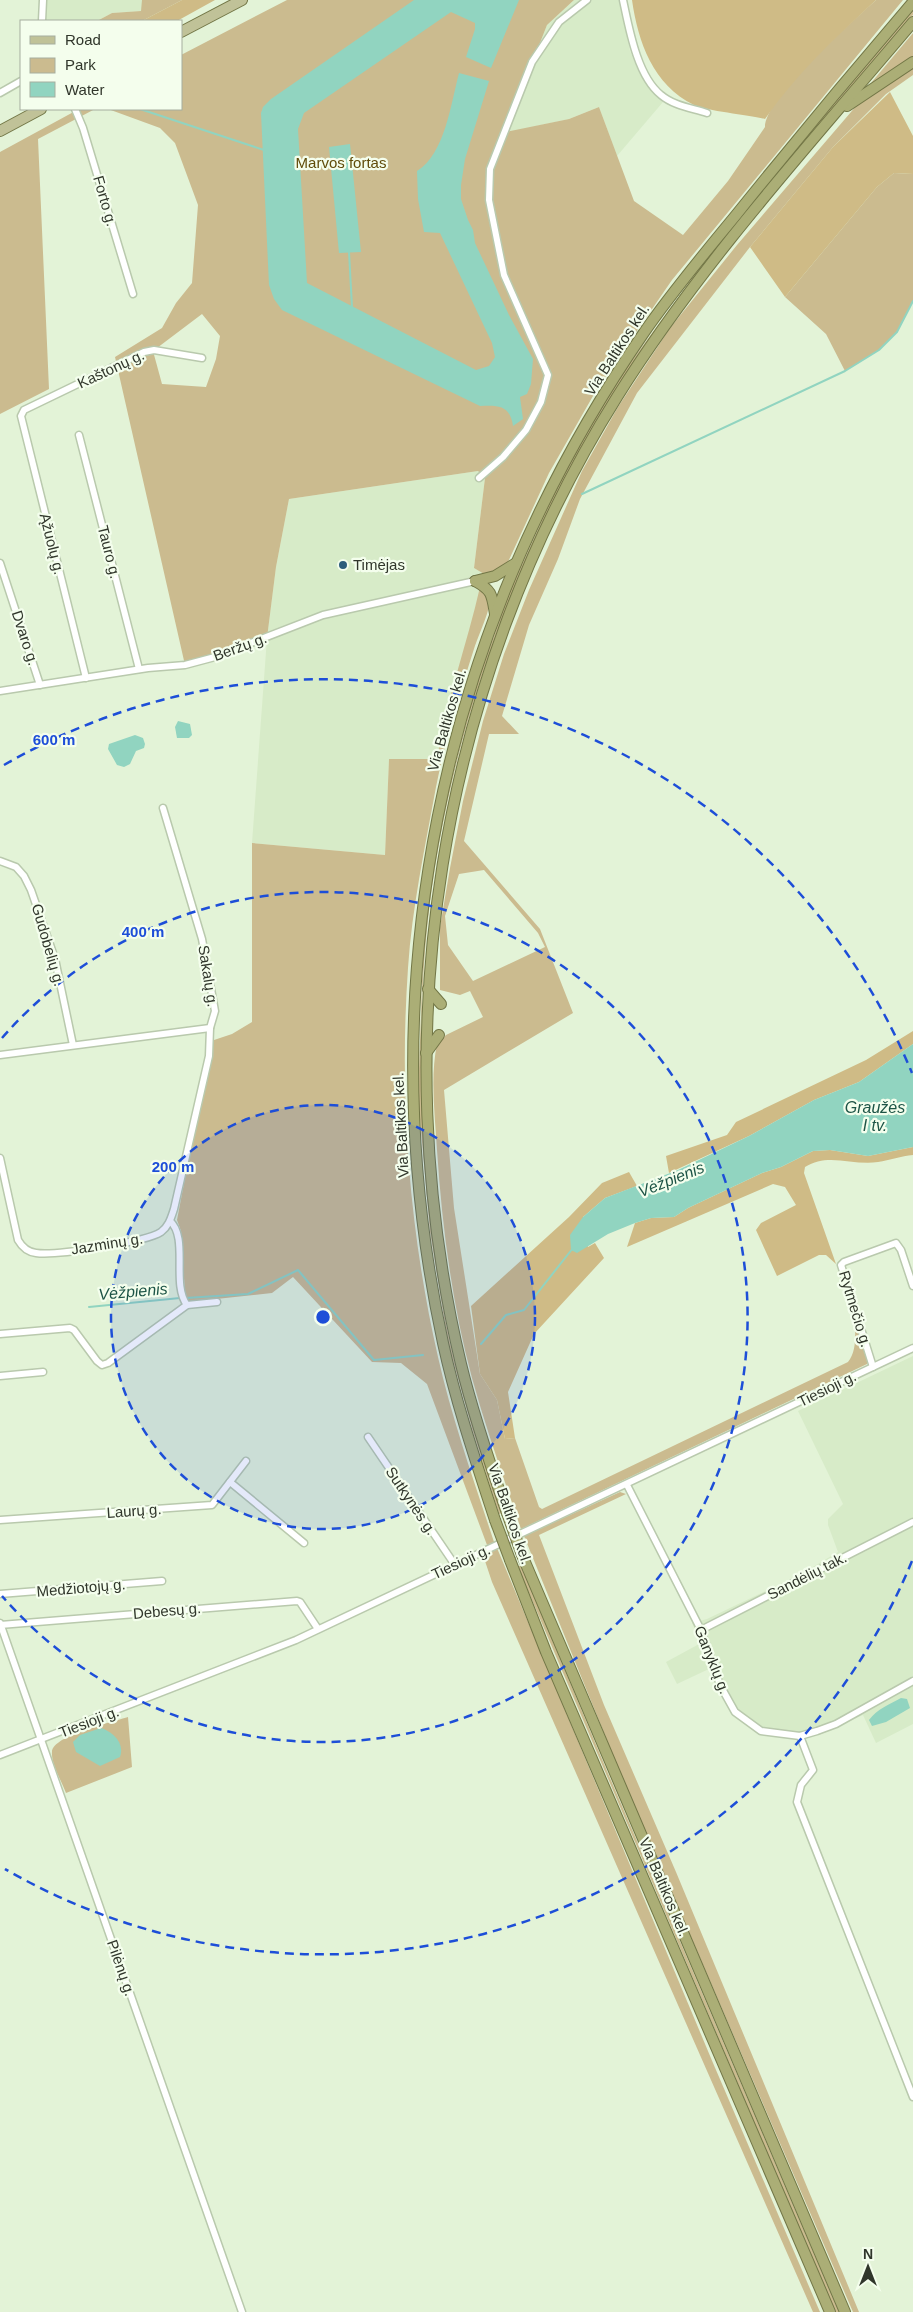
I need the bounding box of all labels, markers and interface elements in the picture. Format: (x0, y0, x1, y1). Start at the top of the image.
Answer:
legend (20, 20, 182, 110)
text: Road (65, 31, 101, 48)
text: Park (65, 56, 96, 73)
text: Water (65, 81, 104, 98)
park label: Marvos fortas (296, 154, 386, 171)
street label: Forto g. (90, 174, 121, 228)
street label: Via Baltikos kel. (581, 301, 652, 399)
street label: Kaštonų g. (75, 346, 147, 391)
street label: Ąžuolų g. (37, 511, 68, 576)
street label: Tauro g. (95, 524, 124, 580)
place label: Timėjas (353, 556, 405, 573)
marker: Timėjas (337, 559, 349, 571)
street label: Dvaro g. (9, 608, 42, 667)
street label: Beržų g. (211, 629, 269, 664)
street label: Via Baltikos kel. (424, 667, 469, 773)
text: 600 m (33, 731, 75, 748)
street label: Gudobelių g. (29, 902, 68, 988)
text: 400 m (122, 923, 164, 940)
street label: Sakalų g. (195, 944, 222, 1008)
street label: Via Baltikos kel. (389, 1072, 412, 1178)
water label: Graužės I tv. (845, 1099, 905, 1134)
text: 200 m (152, 1158, 194, 1175)
water label: Vėžpienis (636, 1159, 707, 1200)
street label: Jazminų g. (70, 1229, 144, 1258)
street label: Rytmečio g. (836, 1268, 875, 1349)
water label: Vėžpienis (98, 1280, 168, 1303)
centre of rings (314, 1308, 332, 1326)
street label: Tiesioji g. (795, 1367, 859, 1410)
street label: Via Baltikos kel. (485, 1461, 536, 1567)
street label: Sutkynės g. (382, 1463, 440, 1538)
street label: Laurų g. (106, 1500, 162, 1521)
street label: Tiesioji g. (429, 1541, 493, 1583)
street label: Sandėlių tak. (764, 1548, 849, 1603)
street label: Medžiotojų g. (36, 1575, 126, 1600)
street label: Debesų g. (132, 1599, 202, 1622)
street label: Ganyklų g. (691, 1623, 734, 1696)
street label: Tiesioji g. (56, 1702, 121, 1741)
street label: Via Baltikos kel. (636, 1835, 693, 1939)
street label: Pilėnų g. (104, 1937, 139, 1998)
north arrow (843, 2242, 893, 2292)
text: N (863, 2246, 873, 2262)

